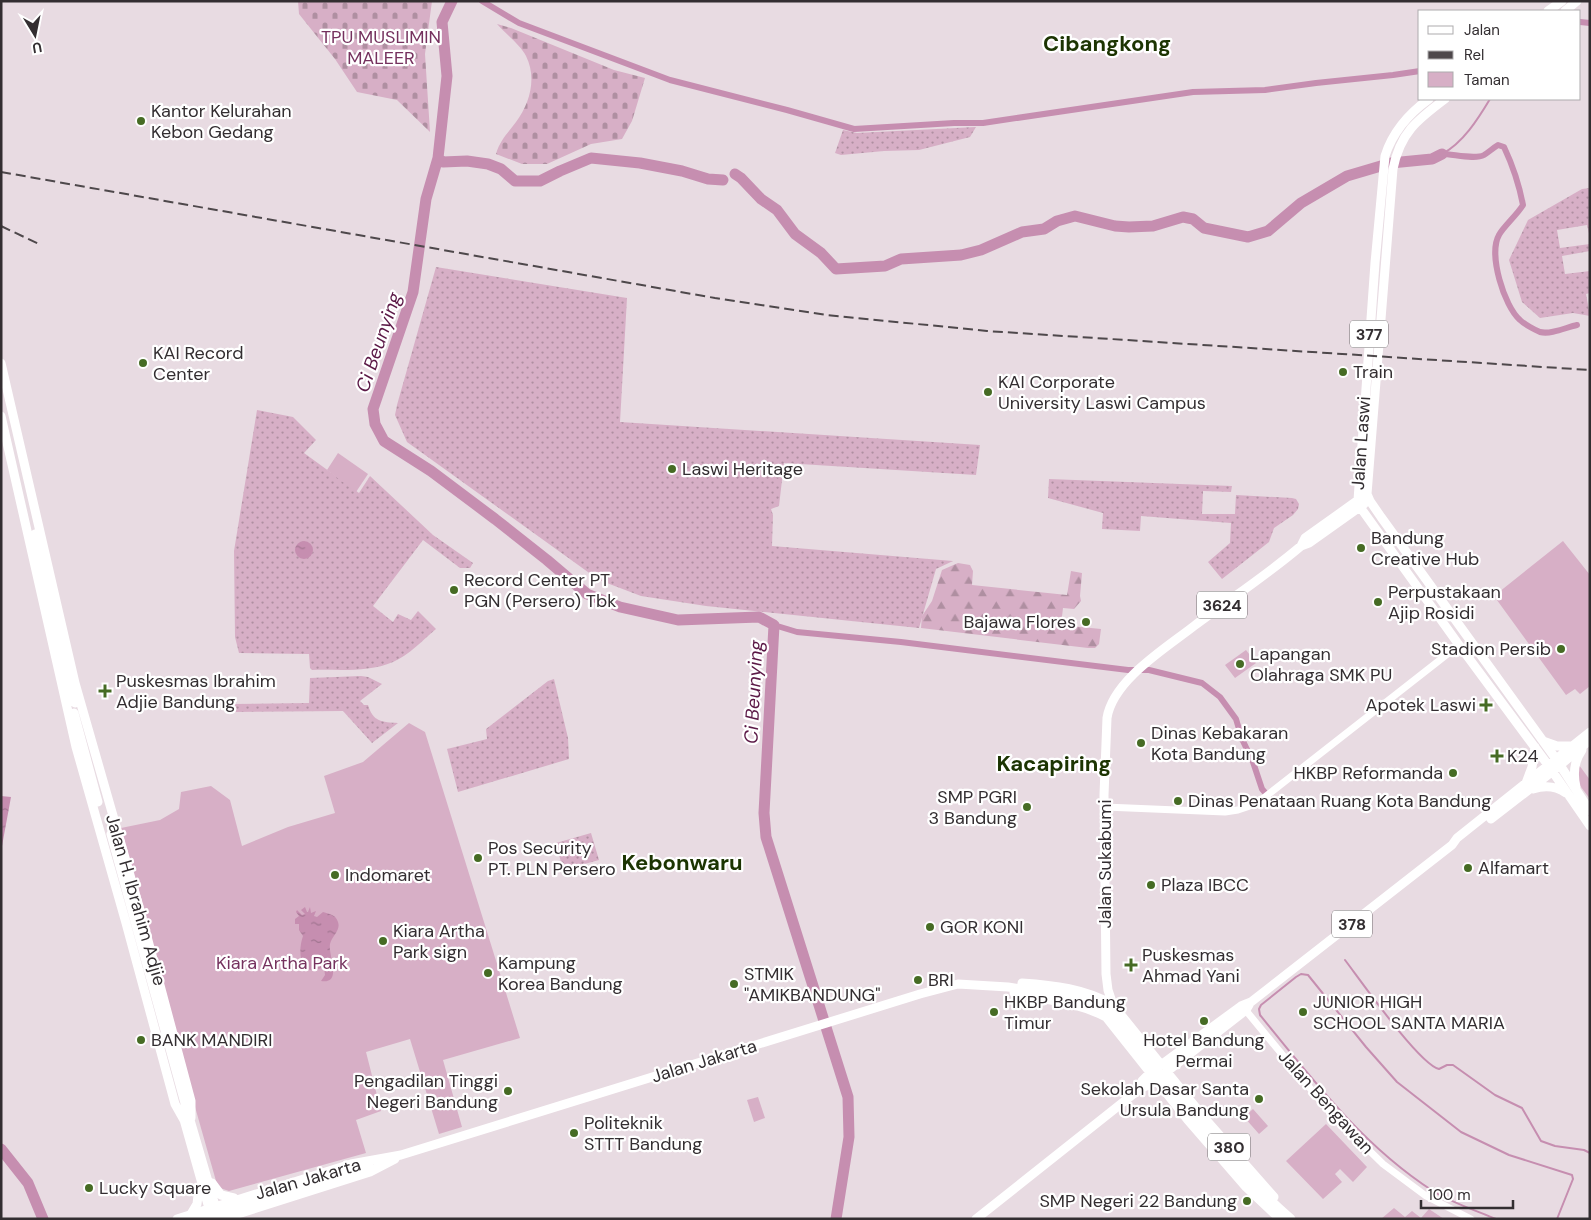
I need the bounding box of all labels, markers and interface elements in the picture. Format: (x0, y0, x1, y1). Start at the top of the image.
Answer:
north arrow (10, 10, 60, 60)
legend (1418, 10, 1581, 100)
text: Jalan (1464, 20, 1500, 40)
park label: TPU MUSLIMIN MALEER (321, 25, 441, 70)
district label: Cibangkong (1043, 29, 1171, 58)
text: U (31, 38, 44, 57)
text: Rel (1464, 45, 1484, 65)
text: Taman (1464, 70, 1510, 90)
place label: Kantor Kelurahan Kebon Gedang (151, 99, 292, 144)
marker: Kantor Kelurahan Kebon Gedang (135, 115, 147, 127)
water label: Ci Beunying (350, 289, 407, 395)
road number: 377 (1350, 320, 1388, 348)
place label: KAI Record Center (153, 341, 243, 386)
marker: KAI Record Center (137, 357, 149, 369)
place label: Train (1353, 360, 1393, 384)
marker: Train (1337, 366, 1349, 378)
place label: KAI Corporate University Laswi Campus (998, 370, 1206, 415)
marker: KAI Corporate University Laswi Campus (982, 386, 994, 398)
street label: Jalan Laswi (1346, 395, 1376, 491)
place label: Laswi Heritage (682, 457, 803, 481)
marker: Laswi Heritage (666, 463, 678, 475)
place label: Bandung Creative Hub (1371, 526, 1479, 571)
marker: Bandung Creative Hub (1355, 542, 1367, 554)
place label: Record Center PT PGN (Persero) Tbk (464, 568, 616, 613)
place label: Perpustakaan Ajip Rosidi (1388, 580, 1501, 625)
marker: Record Center PT PGN (Persero) Tbk (448, 584, 460, 596)
road number: 3624 (1197, 592, 1247, 618)
marker: Perpustakaan Ajip Rosidi (1372, 596, 1384, 608)
place label: Bajawa Flores (963, 610, 1076, 634)
marker: Bajawa Flores (1080, 616, 1092, 628)
place label: Stadion Persib (1431, 637, 1551, 661)
water label: Ci Beunying (738, 639, 769, 745)
place label: Lapangan Olahraga SMK PU (1250, 642, 1392, 687)
marker: Stadion Persib (1555, 643, 1567, 655)
marker: Lapangan Olahraga SMK PU (1234, 658, 1246, 670)
place label: Puskesmas Ibrahim Adjie Bandung (116, 669, 276, 714)
marker: Puskesmas Ibrahim Adjie Bandung (98, 684, 112, 698)
place label: Apotek Laswi (1366, 693, 1476, 717)
marker: Apotek Laswi (1480, 699, 1492, 711)
place label: Dinas Kebakaran Kota Bandung (1151, 721, 1288, 766)
marker: Dinas Kebakaran Kota Bandung (1135, 737, 1147, 749)
place label: K24 (1507, 744, 1539, 768)
district label: Kacapiring (997, 749, 1111, 778)
marker: K24 (1491, 750, 1503, 762)
place label: HKBP Reformanda (1293, 761, 1443, 785)
marker: HKBP Reformanda (1447, 767, 1459, 779)
place label: SMP PGRI 3 Bandung (929, 785, 1017, 830)
place label: Dinas Penataan Ruang Kota Bandung (1188, 789, 1491, 813)
marker: Dinas Penataan Ruang Kota Bandung (1172, 795, 1184, 807)
street label: Jalan Sukabumi (1093, 799, 1117, 929)
marker: SMP PGRI 3 Bandung (1021, 801, 1033, 813)
street label: Jalan H. Ibrahim Adjie (100, 811, 172, 989)
place label: Pos Security PT. PLN Persero (488, 836, 616, 881)
district label: Kebonwaru (622, 848, 742, 877)
marker: Pos Security PT. PLN Persero (472, 852, 484, 864)
place label: Alfamart (1478, 856, 1549, 880)
marker: Alfamart (1462, 862, 1474, 874)
place label: Indomaret (345, 863, 431, 887)
marker: Indomaret (329, 869, 341, 881)
place label: Plaza IBCC (1161, 873, 1249, 897)
marker: Plaza IBCC (1145, 879, 1157, 891)
road number: 378 (1332, 911, 1372, 938)
place label: GOR KONI (940, 915, 1023, 939)
place label: Kiara Artha Park sign (393, 919, 485, 964)
marker: GOR KONI (924, 921, 936, 933)
marker: Kiara Artha Park sign (377, 935, 389, 947)
place label: Puskesmas Ahmad Yani (1142, 943, 1240, 988)
park label: Kiara Artha Park (216, 951, 348, 975)
place label: Kampung Korea Bandung (498, 951, 623, 996)
marker: Puskesmas Ahmad Yani (1124, 958, 1138, 972)
place label: STMIK "AMIKBANDUNG" (744, 962, 880, 1007)
marker: Kampung Korea Bandung (482, 967, 494, 979)
place label: BRI (928, 968, 954, 992)
marker: BRI (912, 974, 924, 986)
marker: STMIK "AMIKBANDUNG" (728, 978, 740, 990)
place label: HKBP Bandung Timur (1004, 990, 1126, 1035)
place label: JUNIOR HIGH SCHOOL SANTA MARIA (1313, 990, 1505, 1035)
marker: HKBP Bandung Timur (988, 1006, 1000, 1018)
marker: JUNIOR HIGH SCHOOL SANTA MARIA (1297, 1006, 1309, 1018)
marker: Hotel Bandung Permai (1198, 1015, 1210, 1027)
place label: BANK MANDIRI (151, 1028, 272, 1052)
place label: Hotel Bandung Permai (1143, 1028, 1265, 1073)
marker: BANK MANDIRI (135, 1034, 147, 1046)
street label: Jalan Jakarta (648, 1034, 760, 1088)
street label: Jalan Bengawan (1273, 1045, 1379, 1159)
place label: Pengadilan Tinggi Negeri Bandung (354, 1069, 498, 1114)
place label: Sekolah Dasar Santa Ursula Bandung (1080, 1077, 1249, 1122)
marker: Pengadilan Tinggi Negeri Bandung (502, 1085, 514, 1097)
marker: Sekolah Dasar Santa Ursula Bandung (1253, 1093, 1265, 1105)
place label: Politeknik STTT Bandung (584, 1111, 702, 1156)
marker: Politeknik STTT Bandung (568, 1127, 580, 1139)
road number: 380 (1208, 1134, 1250, 1160)
street label: Jalan Jakarta (252, 1152, 364, 1206)
place label: Lucky Square (99, 1176, 211, 1200)
scale bar (1421, 1178, 1514, 1210)
marker: Lucky Square (83, 1182, 95, 1194)
text: 100 m (1428, 1185, 1471, 1205)
place label: SMP Negeri 22 Bandung (1039, 1189, 1237, 1213)
marker: SMP Negeri 22 Bandung (1241, 1195, 1253, 1207)

